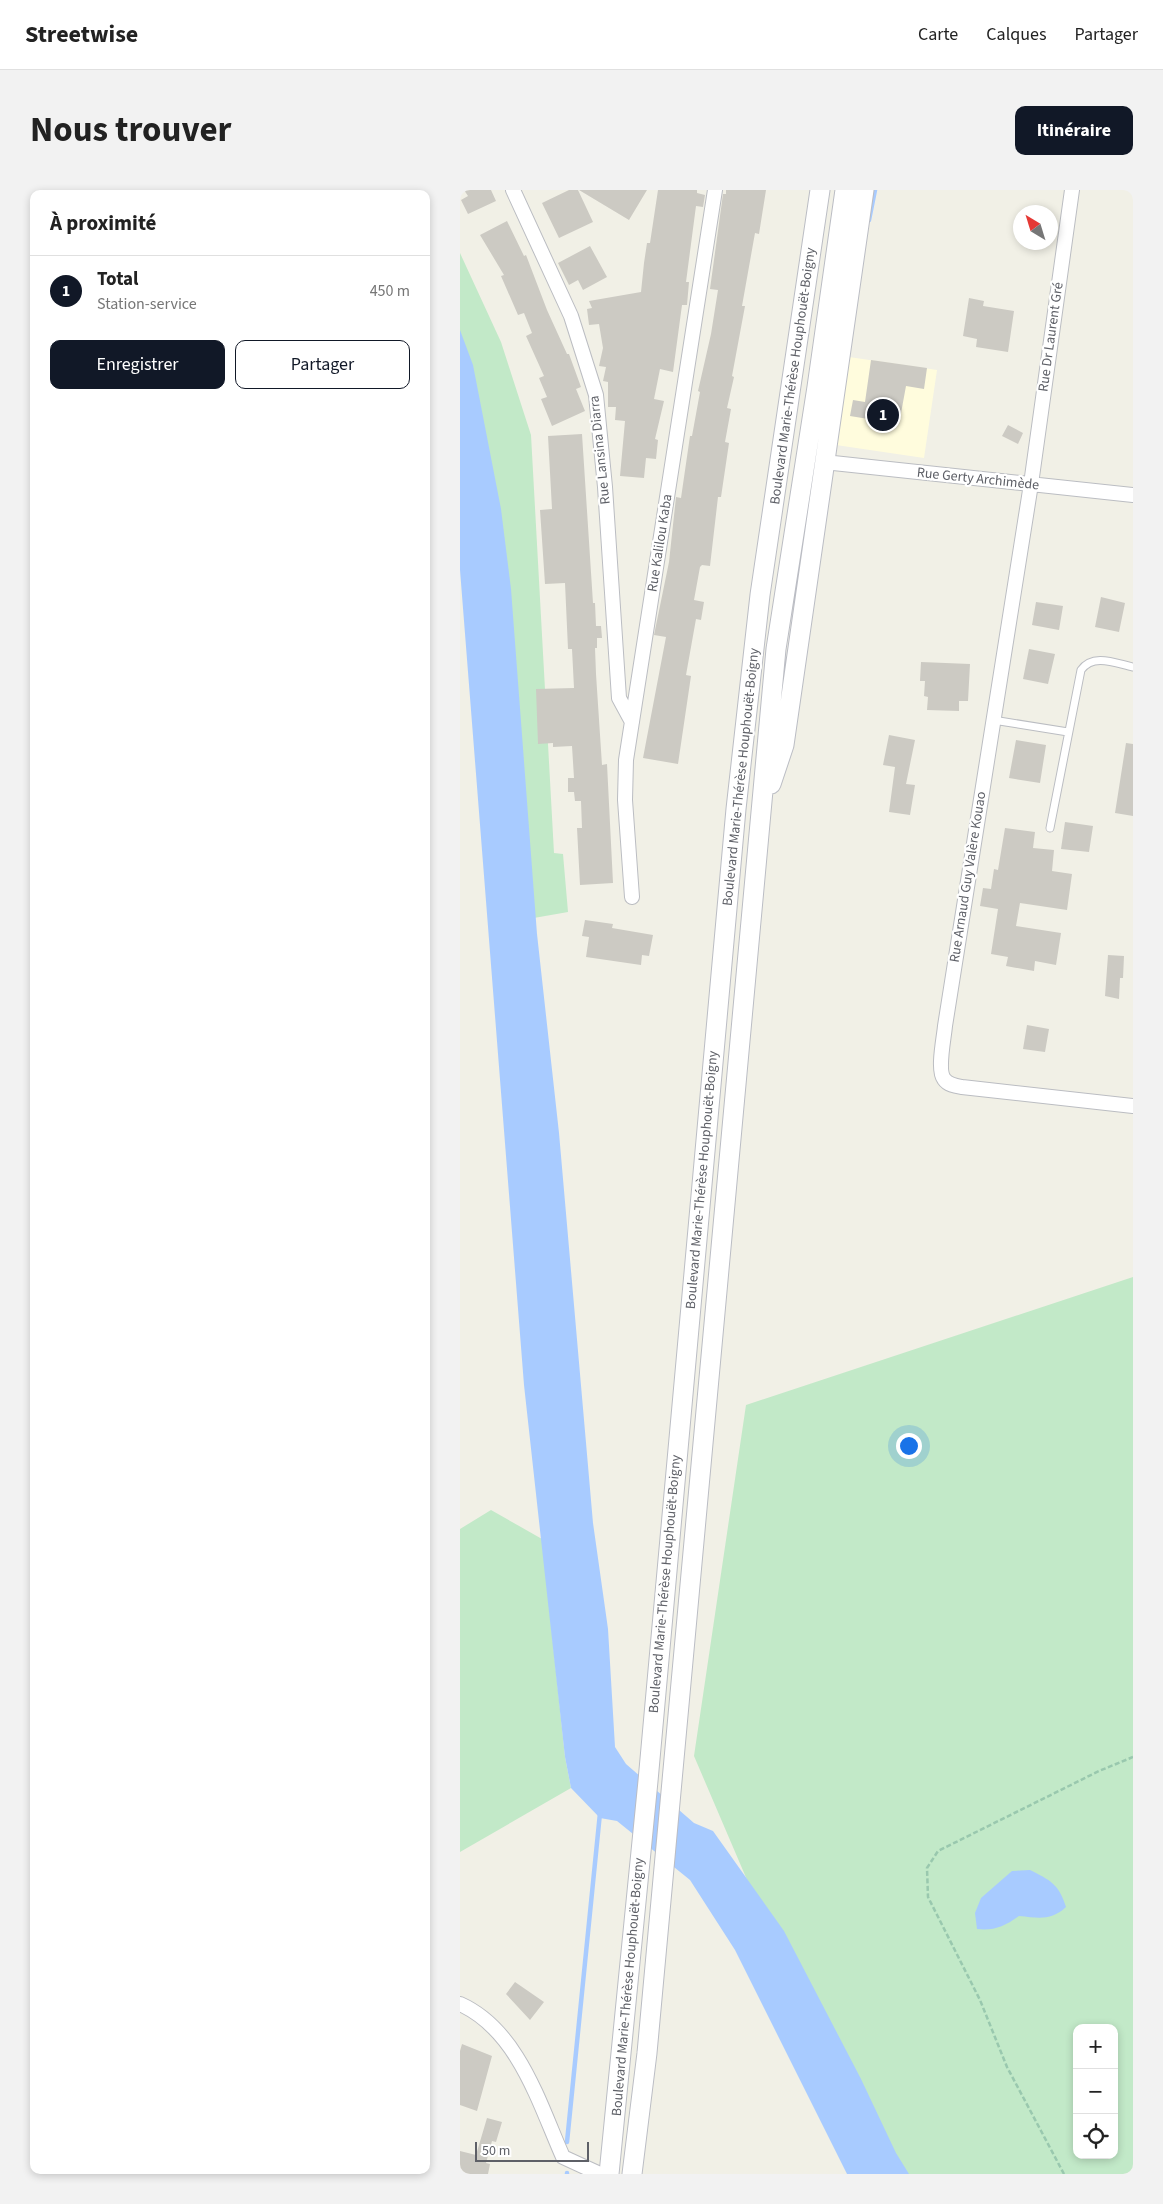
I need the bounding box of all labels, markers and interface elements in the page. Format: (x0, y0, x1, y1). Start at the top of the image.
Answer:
text: Streetwise (25, 17, 138, 52)
text: Carte (918, 22, 958, 47)
text: Calques (986, 22, 1046, 47)
text: Partager (1074, 22, 1138, 47)
text: Nous trouver (30, 105, 231, 155)
button: Itinéraire (1015, 106, 1133, 155)
north arrow (1013, 205, 1058, 250)
text: À proximité (50, 208, 156, 238)
street label: Boulevard Marie-Thérèse Houphouët-Boigny (765, 246, 821, 506)
text: Total (97, 266, 139, 293)
text: 1 (62, 280, 70, 302)
text: 450 m (370, 280, 410, 302)
street label: Rue Dr Laurent Gré (1033, 281, 1069, 393)
text: Station-service (97, 293, 197, 315)
button: Enregistrer (50, 340, 225, 389)
button: Partager (235, 340, 410, 389)
street label: Rue Lansina Diarra (584, 395, 616, 505)
pin: 1 (867, 396, 899, 434)
street label: Rue Gerty Archimède (916, 463, 1040, 495)
street label: Rue Kalilou Kaba (642, 493, 678, 593)
street label: Boulevard Marie-Thérèse Houphouët-Boigny (718, 647, 765, 907)
street label: Rue Arnaud Guy Valère Kouao (945, 790, 991, 964)
street label: Boulevard Marie-Thérèse Houphouët-Boigny (681, 1050, 723, 1310)
your location (896, 1433, 922, 1459)
street label: Boulevard Marie-Thérèse Houphouët-Boigny (644, 1454, 686, 1714)
street label: Boulevard Marie-Thérèse Houphouët-Boigny (607, 1857, 649, 2117)
map controls (1073, 2024, 1118, 2159)
button: + (1073, 2024, 1118, 2069)
button: − (1073, 2069, 1118, 2114)
button: locate (1073, 2114, 1118, 2159)
scale bar (475, 2139, 589, 2162)
text: 50 m (482, 2141, 510, 2161)

